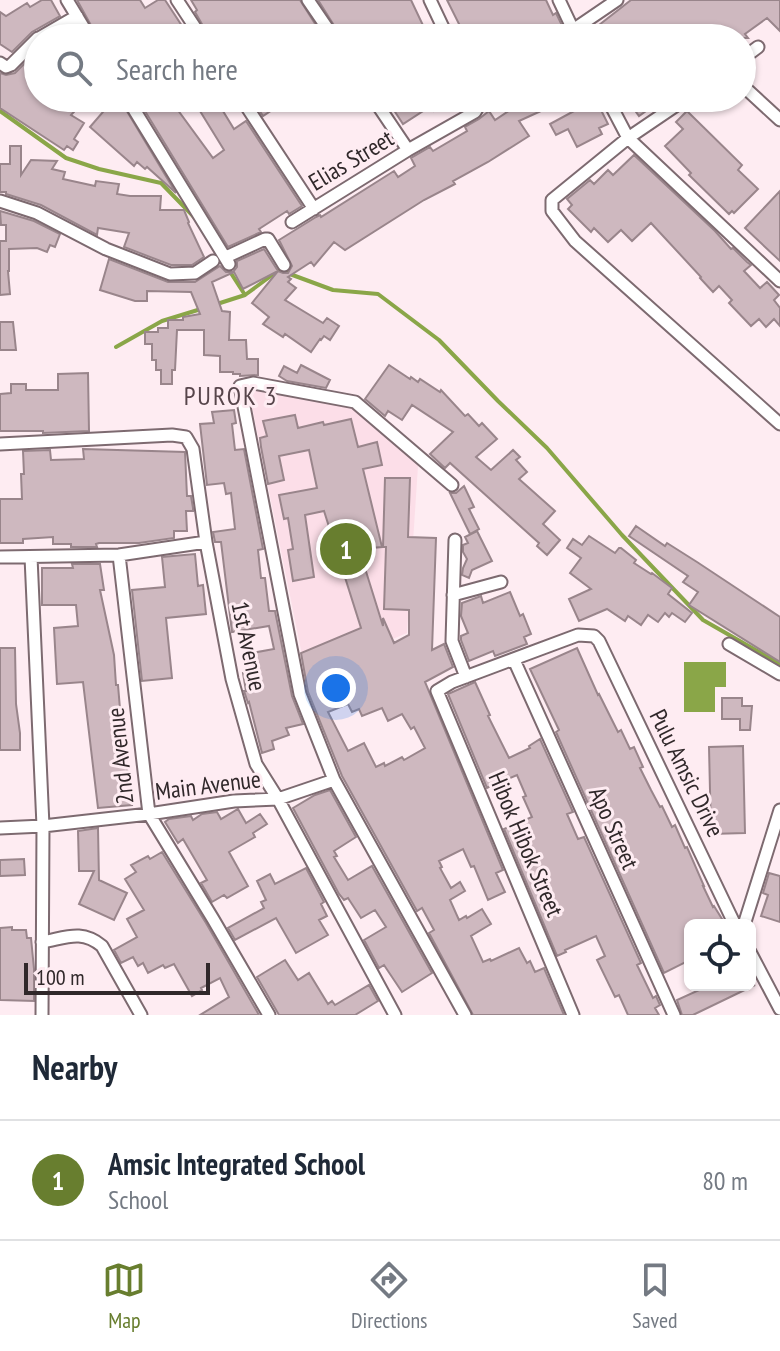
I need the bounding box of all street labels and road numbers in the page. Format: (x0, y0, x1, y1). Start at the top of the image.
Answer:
street label: Elias Street (303, 122, 399, 197)
street label: 1st Avenue (224, 598, 274, 694)
street label: Pulu Amsic Drive (643, 704, 731, 842)
street label: 2nd Avenue (100, 706, 140, 806)
street label: Main Avenue (154, 763, 262, 807)
street label: Hibok Hibok Street (481, 767, 571, 922)
street label: Apo Street (582, 782, 646, 874)

